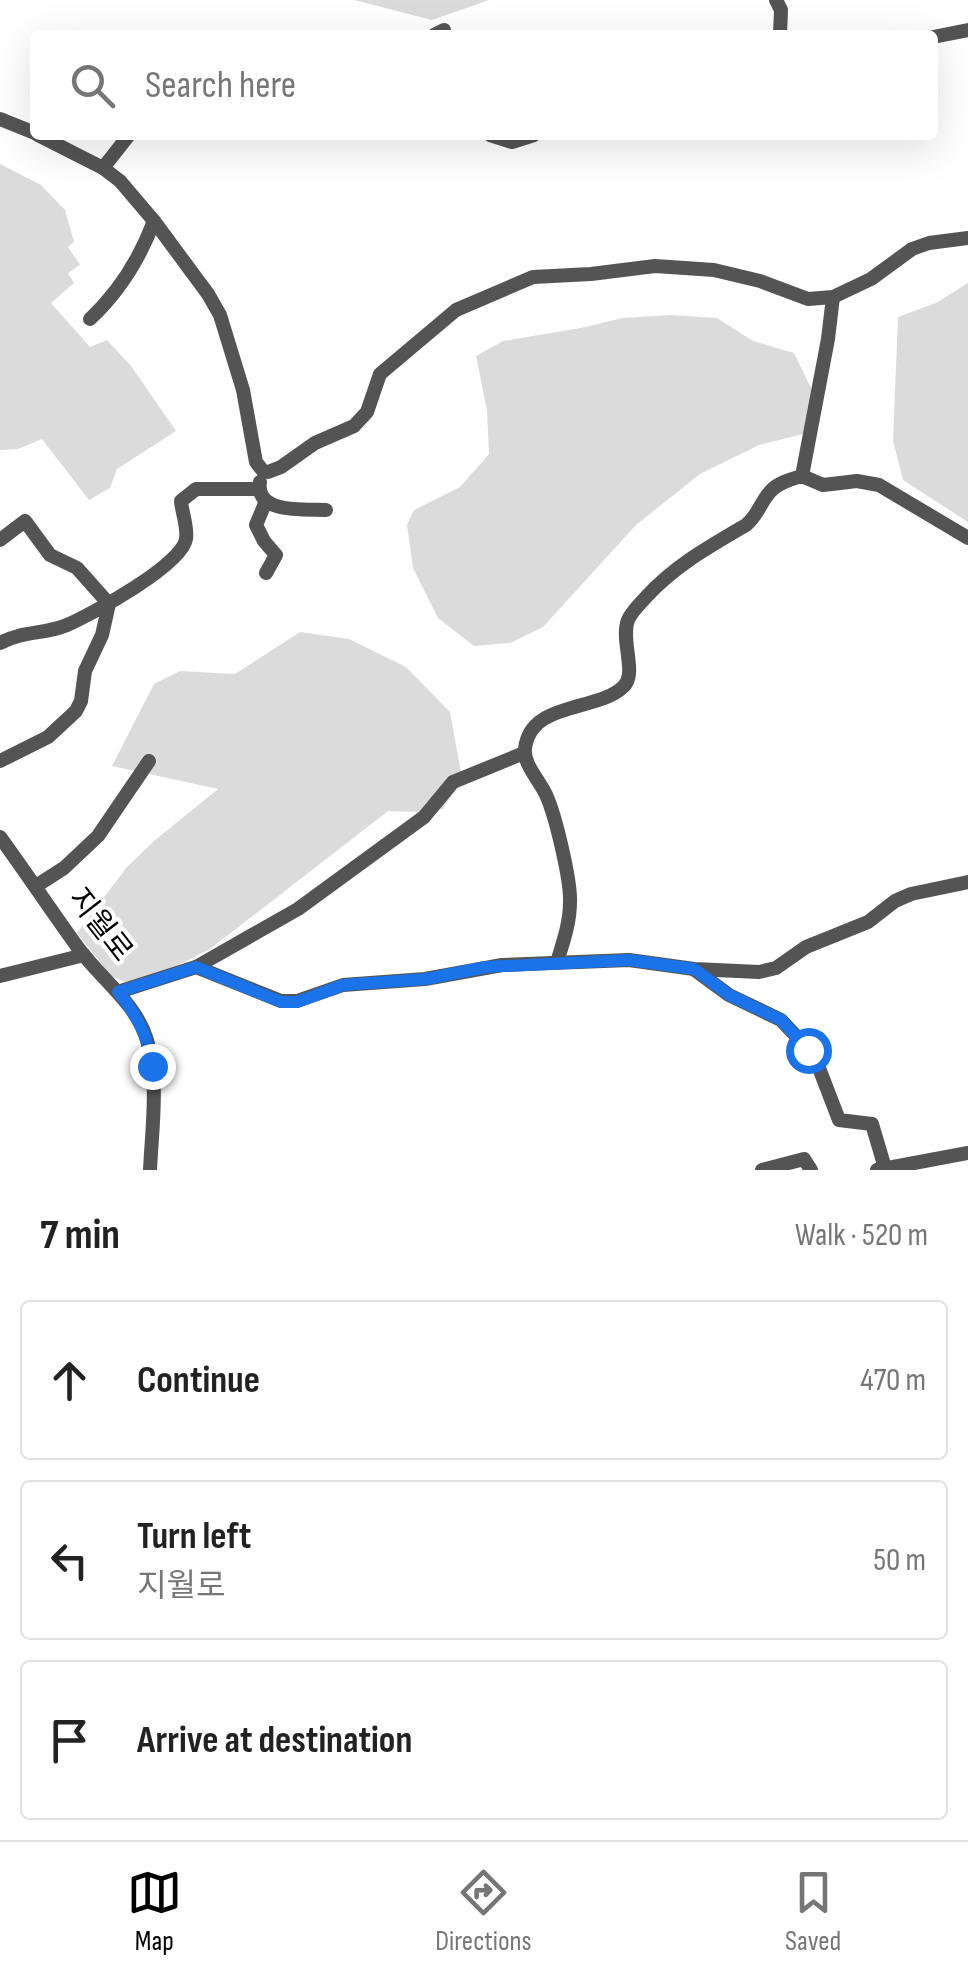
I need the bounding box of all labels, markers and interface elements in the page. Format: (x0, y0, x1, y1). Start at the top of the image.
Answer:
search box (30, 30, 938, 140)
icon: search (65, 58, 120, 113)
text: Search here (145, 63, 296, 108)
street label: 지월로 (60, 881, 140, 969)
route start (786, 1028, 832, 1074)
route end (130, 1044, 176, 1090)
text: 7 min (40, 1210, 120, 1261)
text: Walk · 520 m (795, 1216, 928, 1255)
icon: ahead (42, 1353, 97, 1408)
text: Continue (137, 1358, 260, 1403)
text: 470 m (860, 1361, 926, 1400)
text: Turn left (137, 1514, 251, 1559)
icon: left (42, 1533, 97, 1588)
text: 50 m (873, 1541, 926, 1580)
text: 지월로 (137, 1567, 225, 1606)
icon: arrive (42, 1713, 97, 1768)
text: Arrive at destination (137, 1718, 412, 1763)
tab: Map (127, 1865, 182, 1958)
tab: Directions (435, 1865, 532, 1958)
tab: Saved (785, 1865, 841, 1958)

